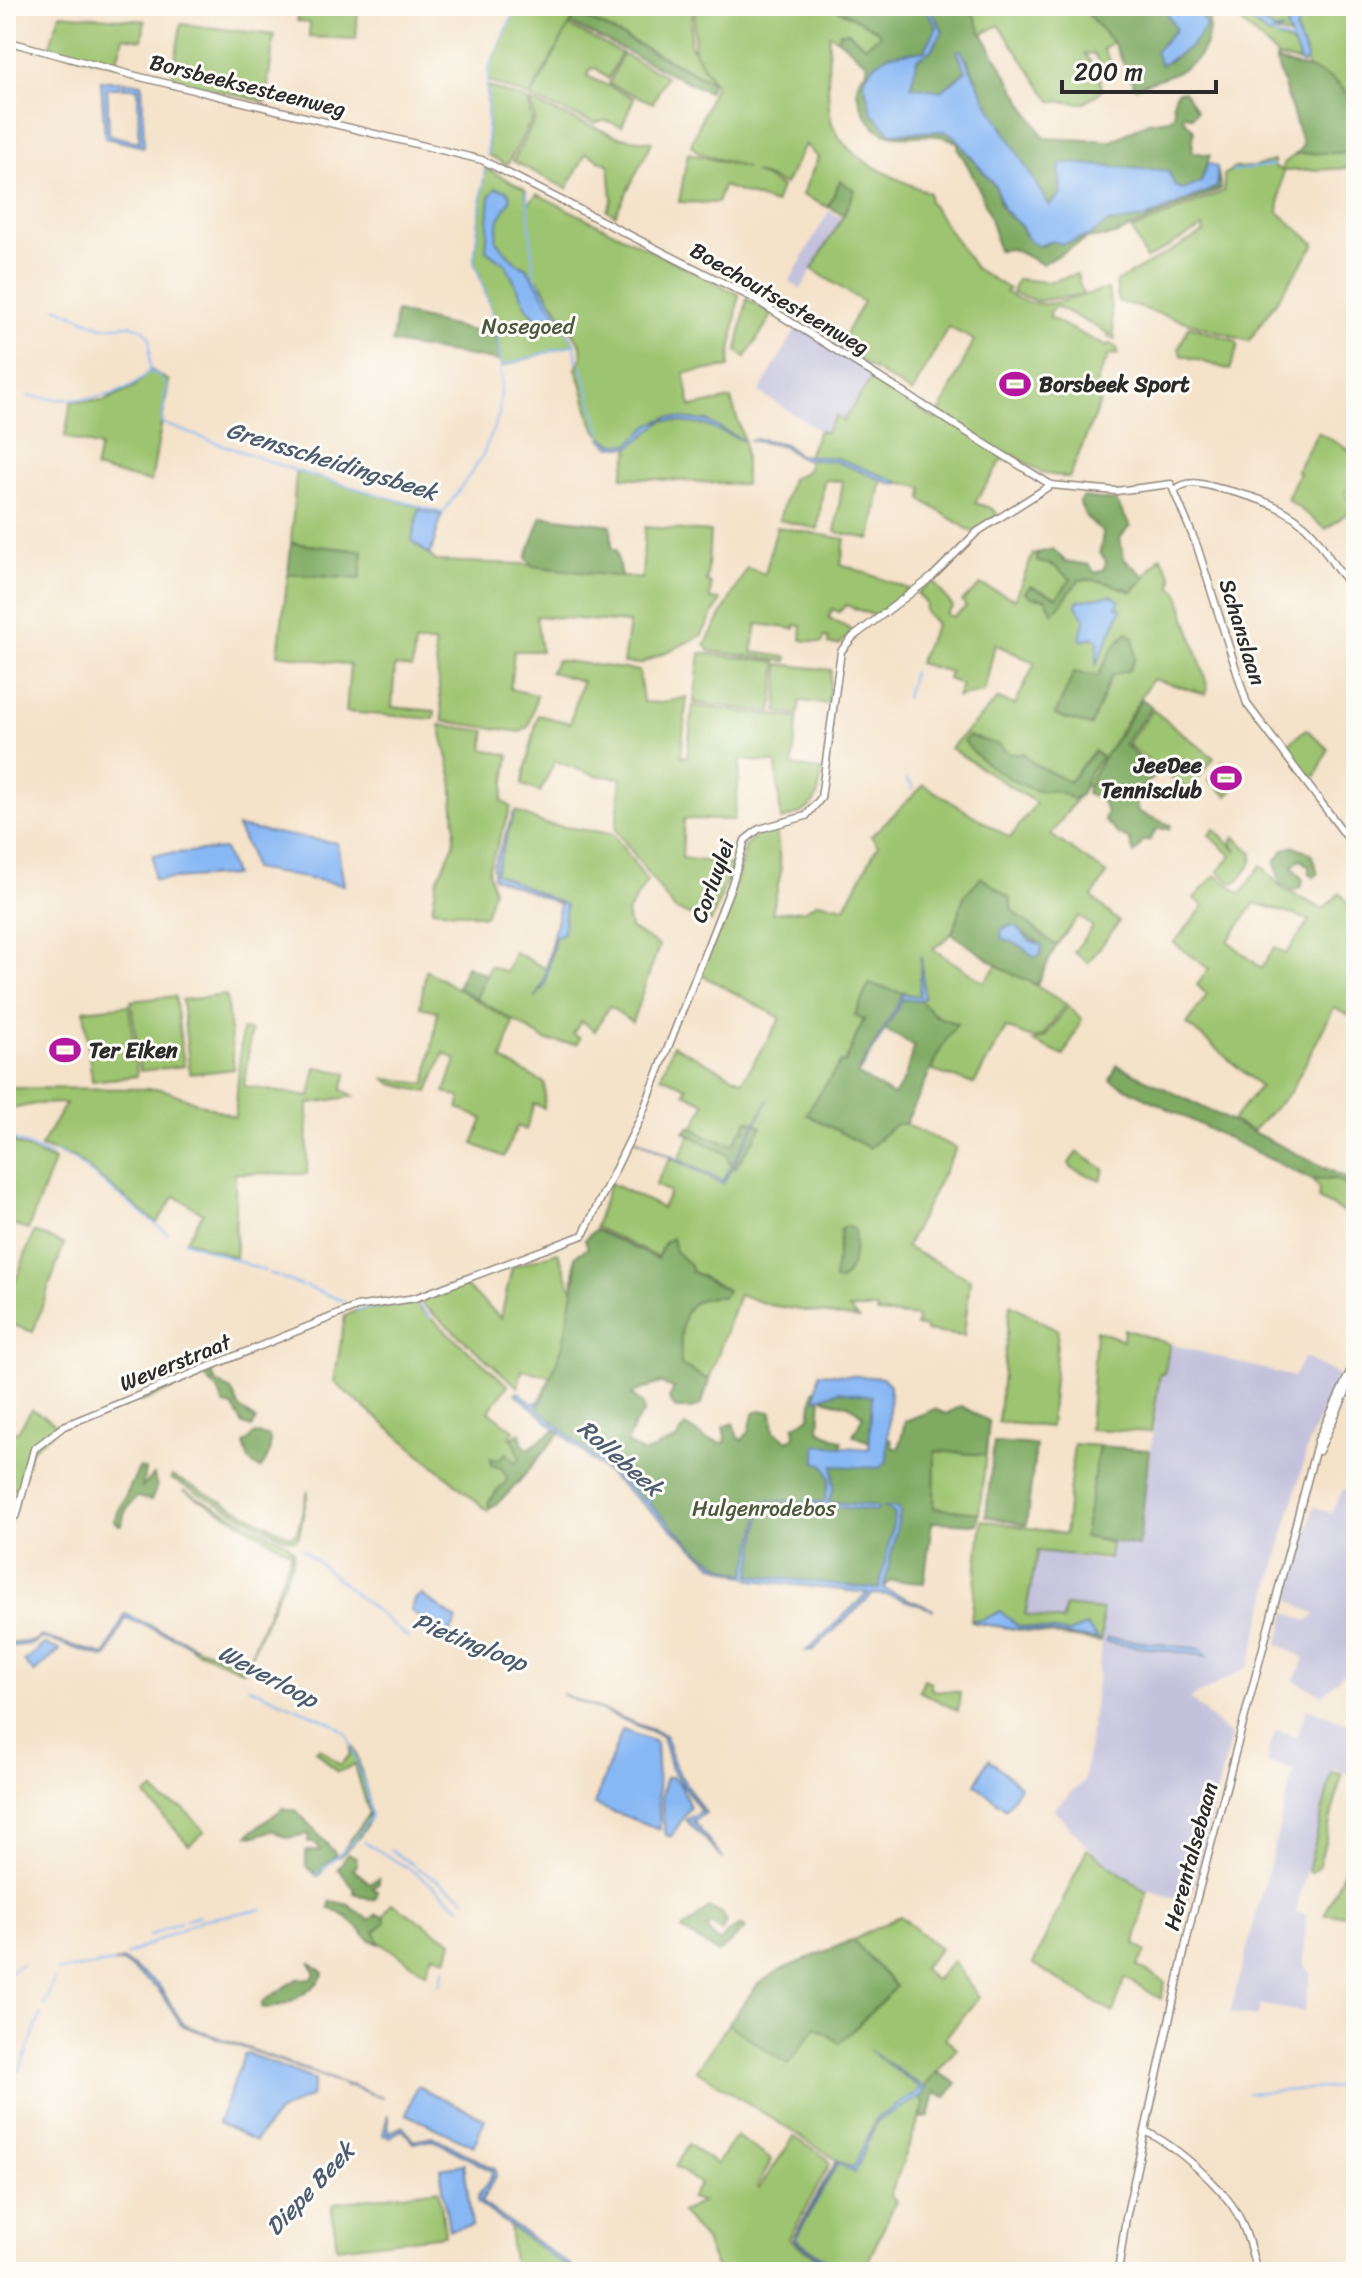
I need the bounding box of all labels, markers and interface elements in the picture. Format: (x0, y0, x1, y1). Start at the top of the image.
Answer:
street label: Borsbeeksesteenweg (146, 42, 350, 129)
scale bar (1062, 44, 1216, 94)
text: 200 m (1074, 51, 1143, 93)
street label: Boechoutsesteenweg (682, 231, 877, 366)
park label: Nosegoed (482, 307, 576, 346)
place label: Borsbeek Sport (1039, 365, 1190, 404)
sports icon: Borsbeek Sport (998, 367, 1032, 401)
water label: Grensscheidingsbeek (221, 409, 444, 514)
street label: Schanslaan (1208, 574, 1277, 690)
place label: JeeDee Tennisclub (1101, 746, 1203, 810)
sports icon: JeeDee Tennisclub (1209, 761, 1243, 795)
street label: Corluylei (679, 833, 746, 928)
place label: Ter Eiken (89, 1031, 178, 1070)
sports icon: Ter Eiken (48, 1033, 82, 1067)
street label: Weverstraat (113, 1322, 238, 1403)
water label: Rollebeek (568, 1409, 675, 1510)
park label: Hulgenrodebos (692, 1489, 837, 1528)
water label: Pietingloop (407, 1600, 535, 1685)
water label: Weverloop (211, 1632, 327, 1721)
street label: Herentalsebaan (1152, 1777, 1229, 1935)
water label: Diepe Beek (255, 2130, 367, 2246)

